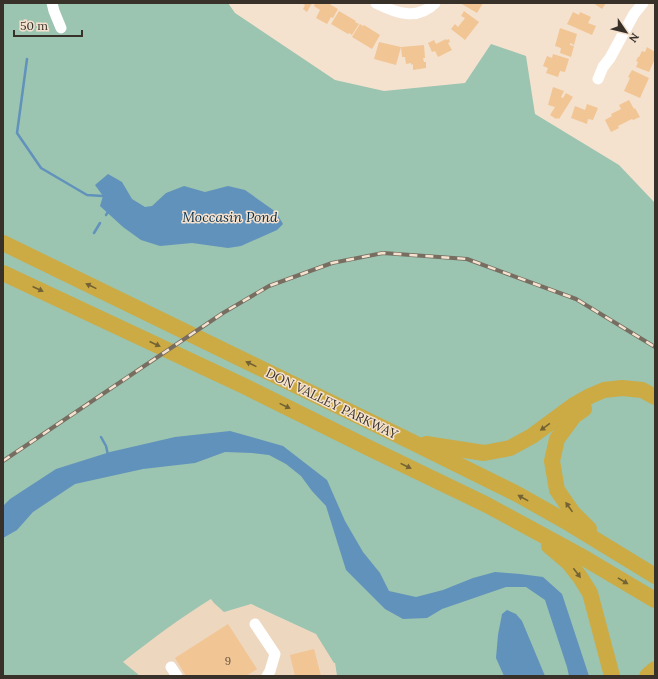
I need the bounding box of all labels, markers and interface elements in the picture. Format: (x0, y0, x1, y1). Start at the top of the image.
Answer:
scale bar (14, 12, 82, 38)
north arrow (606, 12, 646, 52)
text: 50 m (20, 18, 48, 33)
text: N (626, 30, 642, 46)
water label: Moccasin Pond (182, 208, 278, 226)
one-way arrow (86, 283, 97, 289)
one-way arrow (33, 286, 44, 292)
one-way arrow (149, 341, 161, 347)
one-way arrow (246, 361, 257, 367)
street label: DON VALLEY PARKWAY (263, 364, 401, 443)
one-way arrow (279, 403, 291, 409)
one-way arrow (539, 423, 550, 431)
one-way arrow (400, 463, 412, 469)
one-way arrow (517, 495, 529, 501)
one-way arrow (565, 502, 573, 512)
one-way arrow (573, 568, 581, 579)
one-way arrow (617, 577, 629, 584)
house number: 9 (225, 654, 231, 668)

